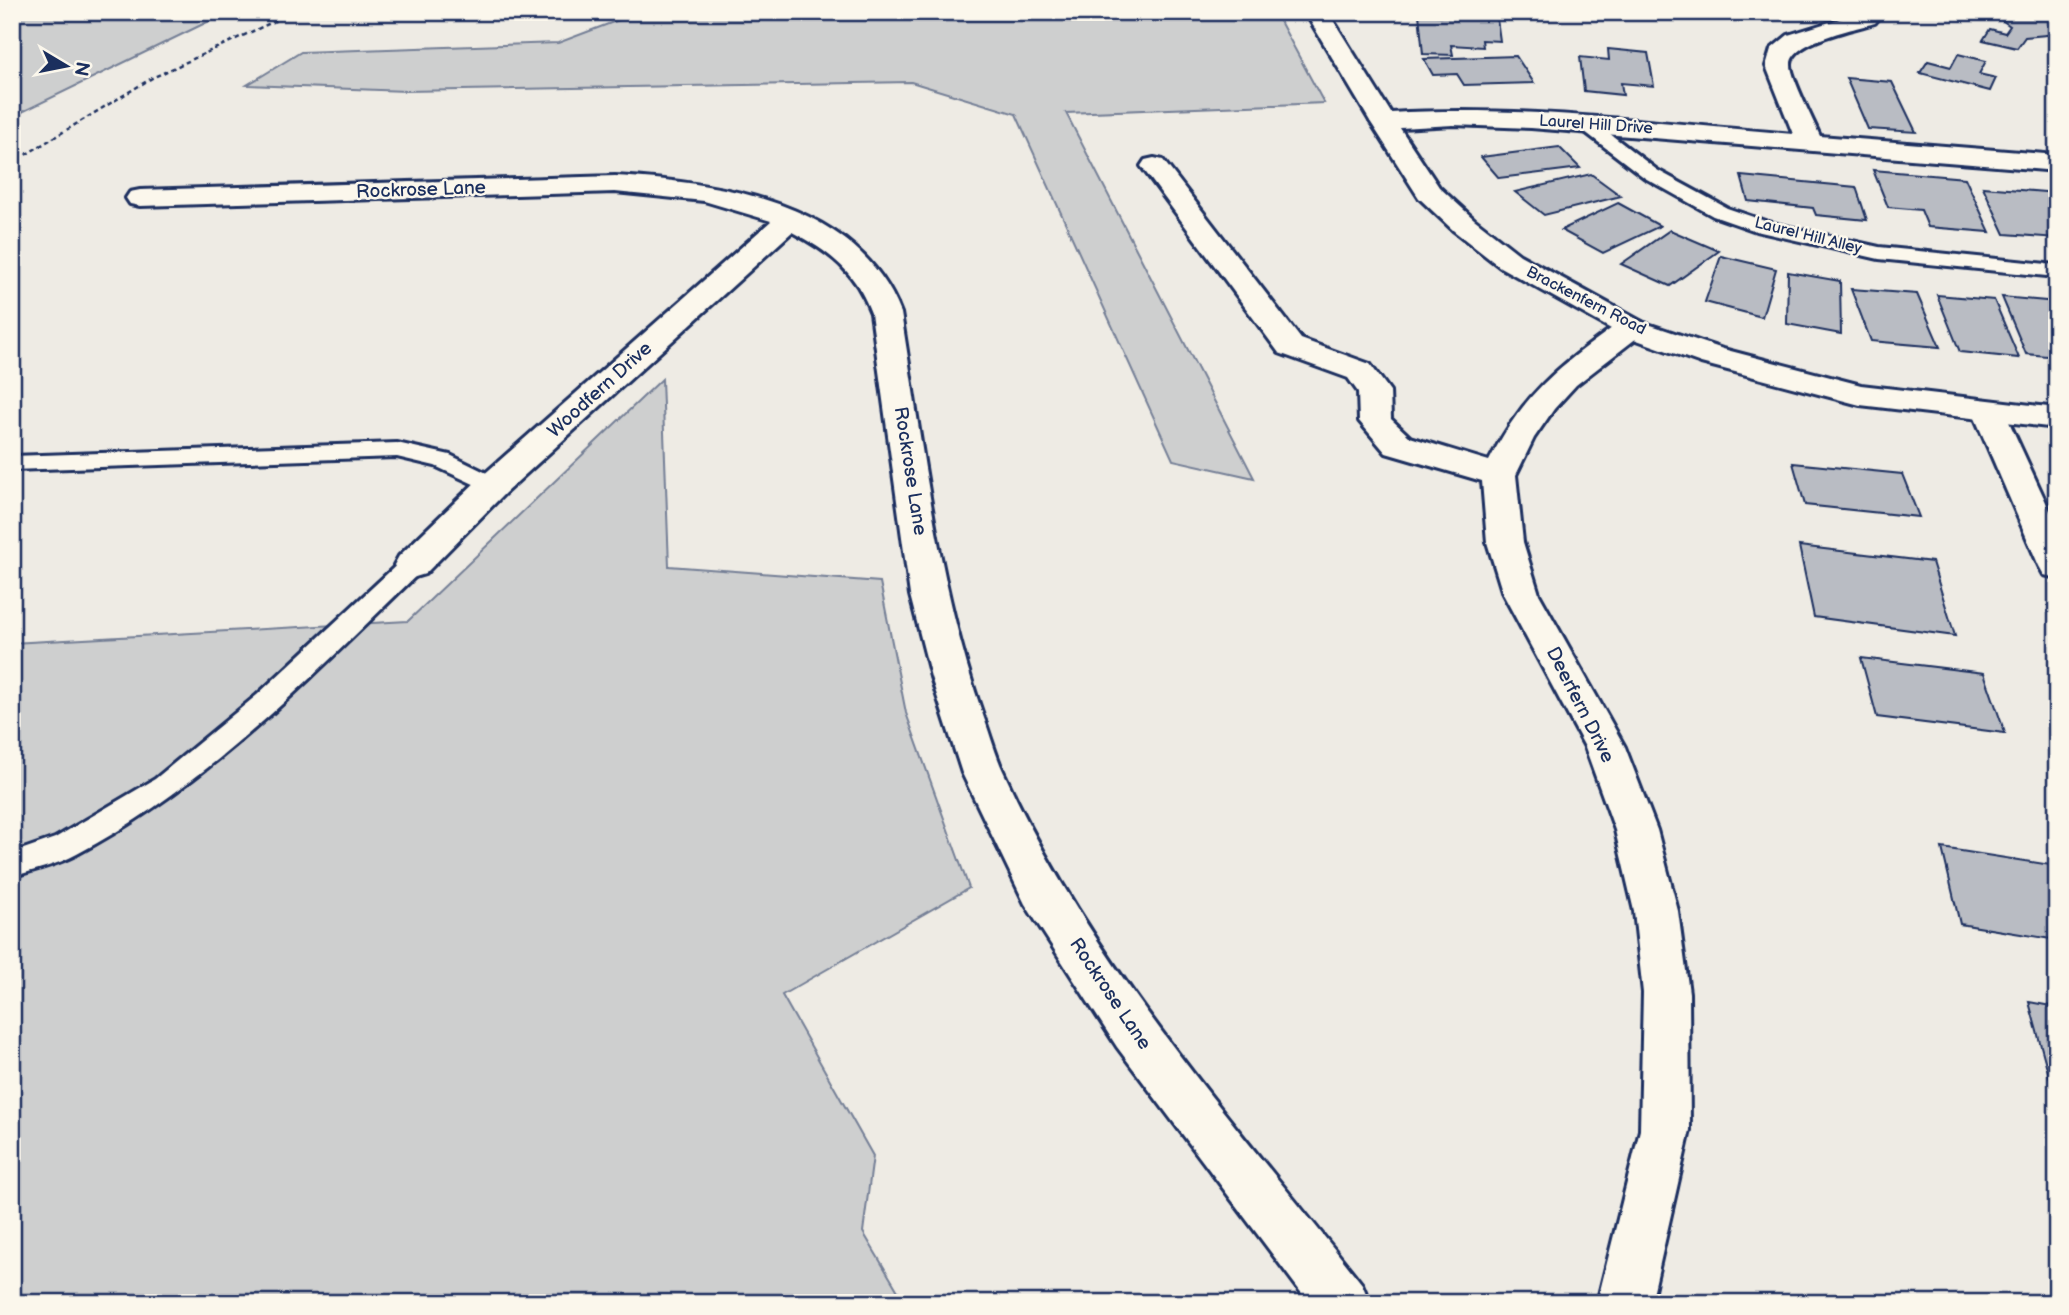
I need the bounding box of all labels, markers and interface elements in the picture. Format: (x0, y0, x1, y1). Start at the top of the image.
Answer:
north arrow (32, 32, 102, 102)
text: N (69, 60, 94, 78)
street label: Laurel Hill Drive (1538, 112, 1654, 138)
street label: Rockrose Lane (356, 176, 486, 204)
street label: Laurel Hill Alley (1752, 214, 1864, 259)
street label: Brackenfern Road (1523, 263, 1649, 339)
street label: Woodfern Drive (543, 337, 657, 443)
street label: Rockrose Lane (888, 405, 932, 537)
street label: Deerfern Drive (1541, 643, 1619, 767)
street label: Rockrose Lane (1064, 934, 1156, 1054)

